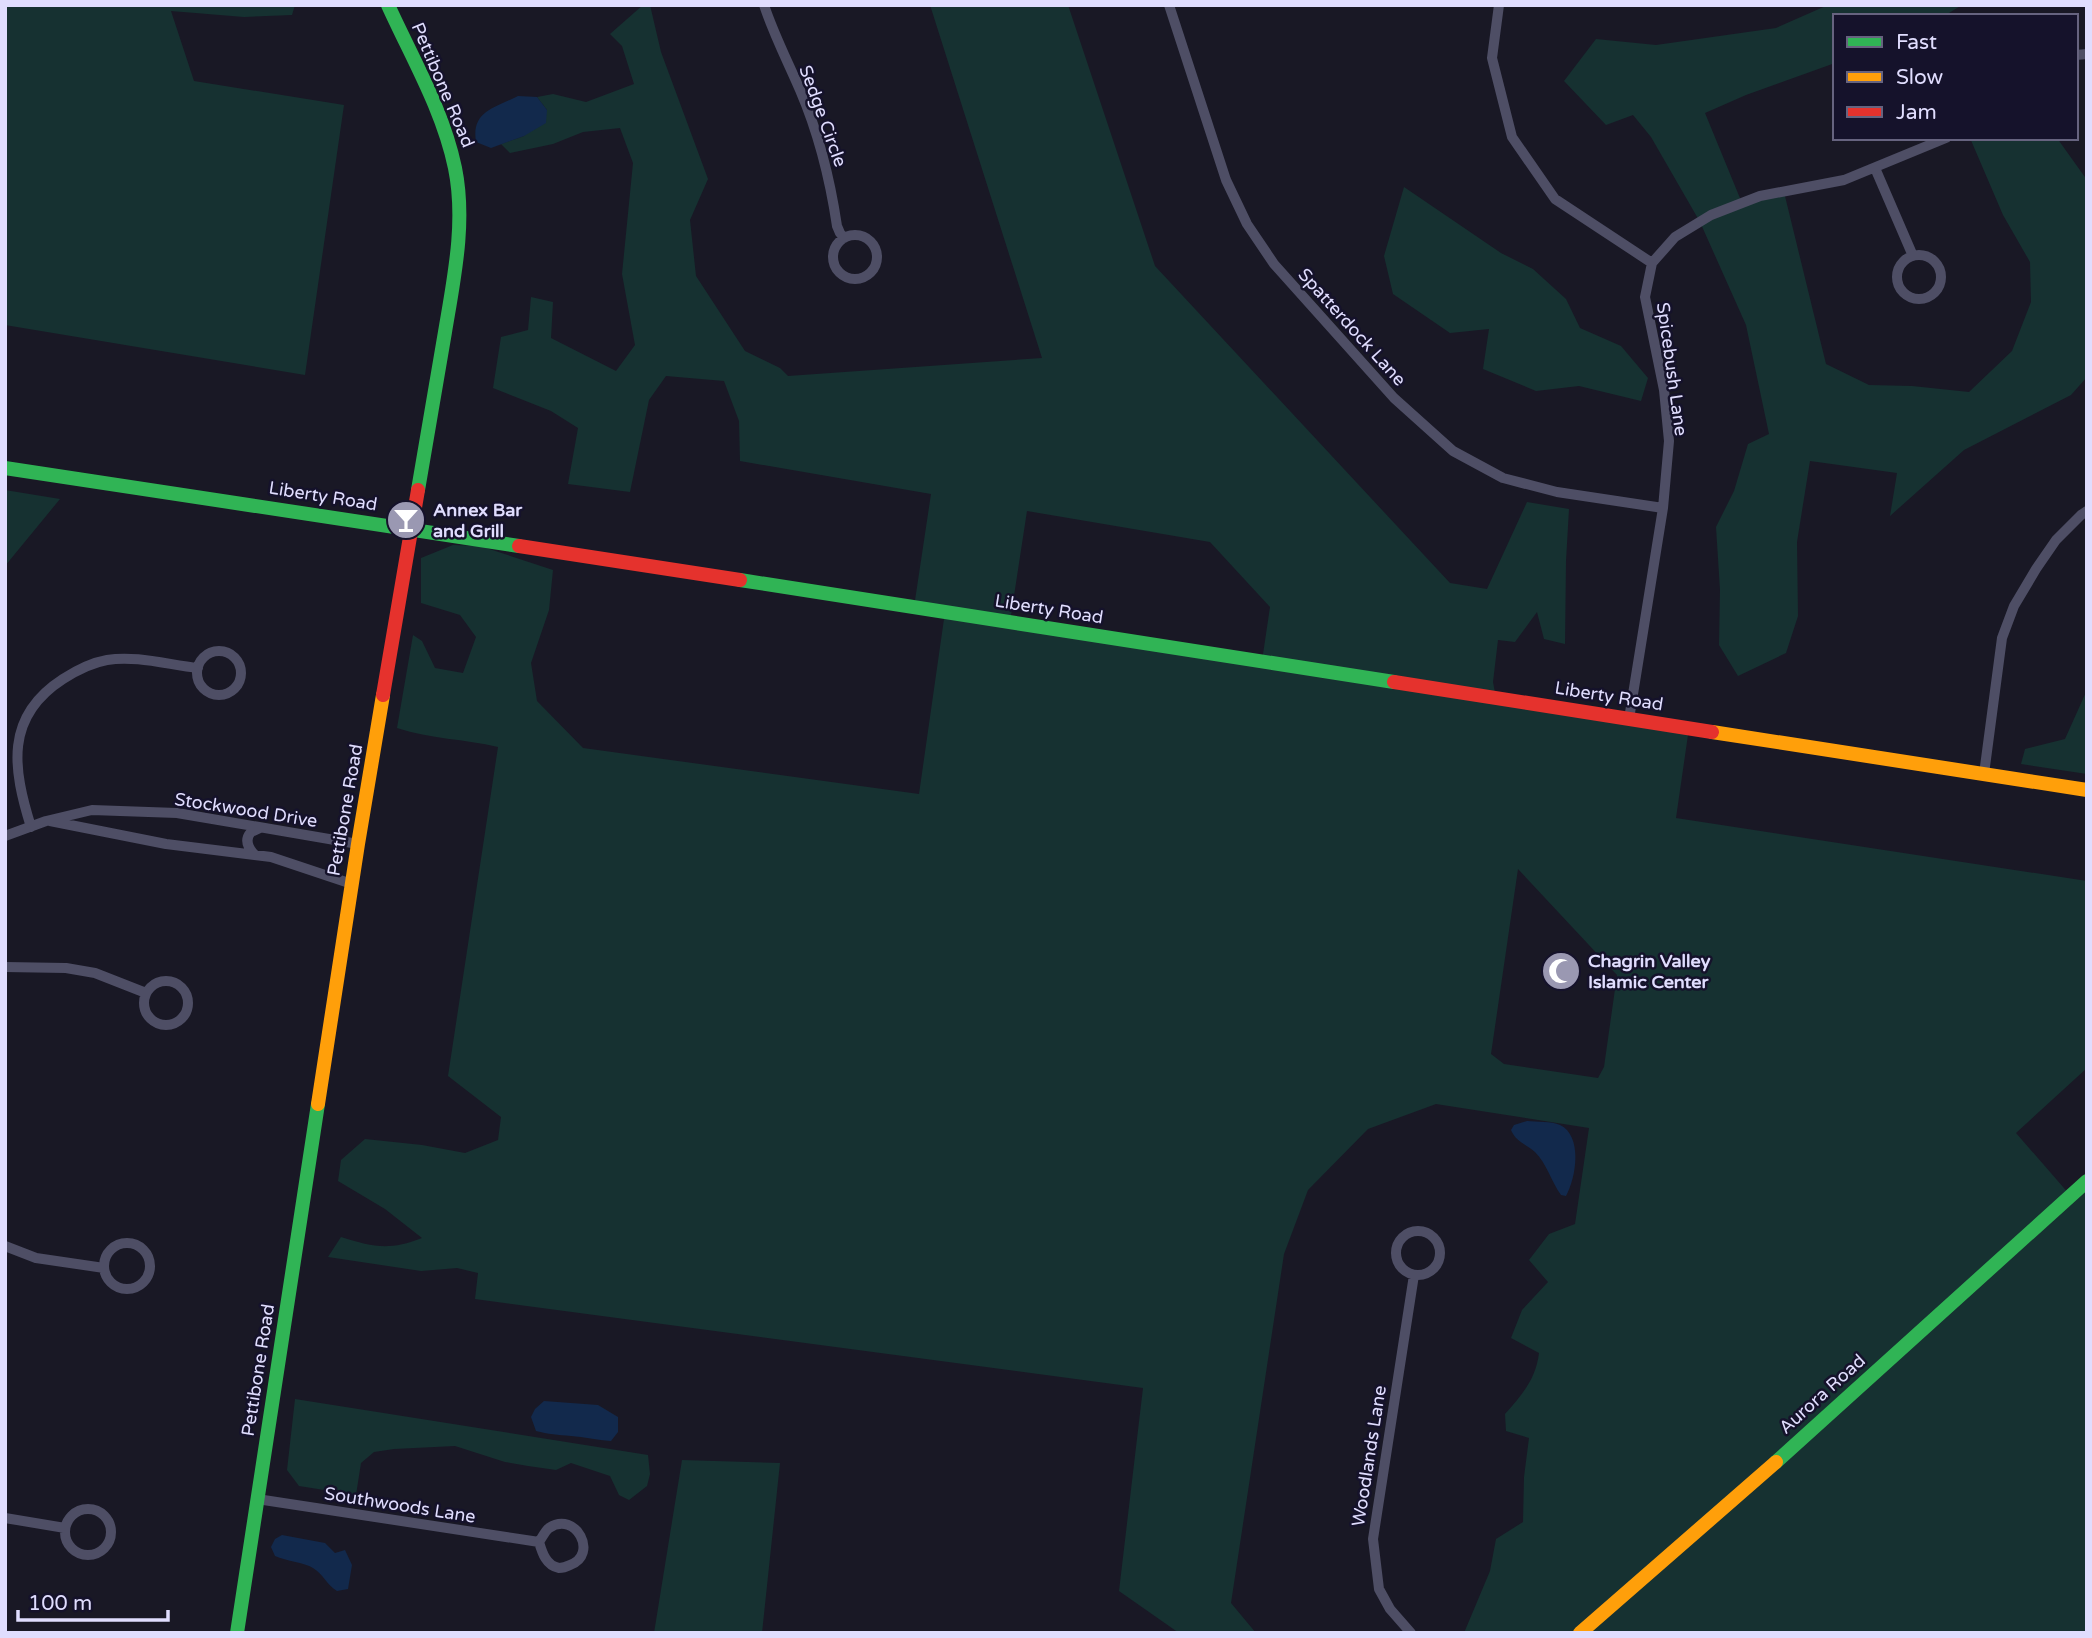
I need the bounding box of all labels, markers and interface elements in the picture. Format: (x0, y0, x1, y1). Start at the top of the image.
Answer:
legend (1833, 14, 2078, 140)
street label: Pettibone Road (407, 19, 479, 151)
text: Fast (1896, 30, 1937, 55)
street label: Sedge Circle (794, 62, 852, 170)
text: Slow (1896, 65, 1944, 90)
text: Jam (1896, 100, 1937, 125)
street label: Spatterdock Lane (1293, 264, 1411, 390)
street label: Spicebush Lane (1652, 301, 1692, 437)
street label: Liberty Road (267, 477, 379, 515)
bar icon: Annex Bar and Grill (385, 499, 427, 541)
place label: Annex Bar and Grill (433, 499, 523, 542)
street label: Liberty Road (993, 590, 1105, 628)
street label: Liberty Road (1553, 677, 1665, 715)
street label: Pettibone Road (323, 742, 367, 878)
street label: Stockwood Drive (173, 788, 319, 832)
mosque icon: Chagrin Valley Islamic Center (1540, 950, 1582, 992)
place label: Chagrin Valley Islamic Center (1588, 950, 1711, 993)
street label: Pettibone Road (237, 1302, 279, 1438)
street label: Aurora Road (1774, 1349, 1870, 1439)
street label: Woodlands Lane (1347, 1384, 1391, 1528)
street label: Southwoods Lane (323, 1482, 477, 1528)
scale bar (18, 1578, 168, 1622)
text: 100 m (28, 1591, 92, 1616)

